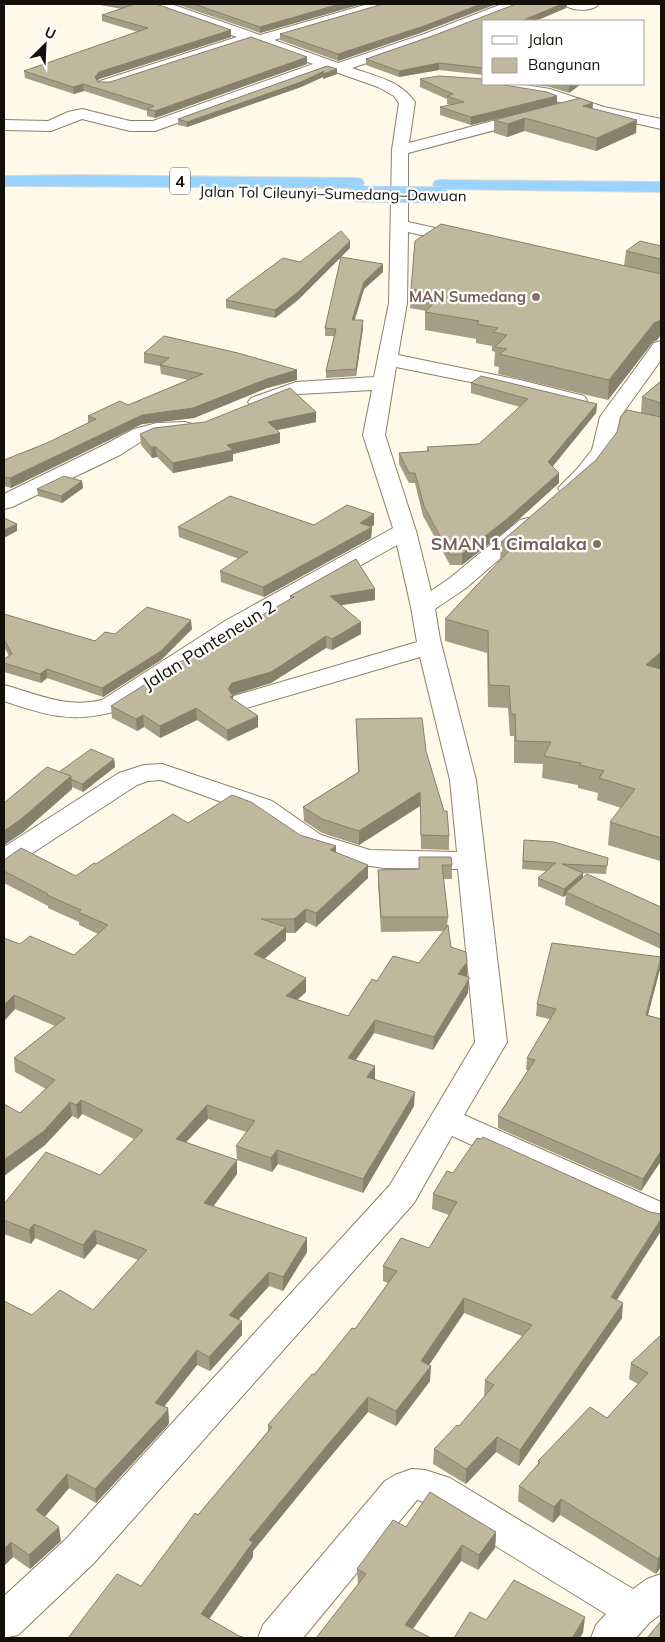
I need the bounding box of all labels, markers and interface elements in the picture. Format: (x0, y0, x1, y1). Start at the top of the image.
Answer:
north arrow (20, 20, 70, 70)
legend (482, 20, 645, 85)
text: U (42, 23, 59, 43)
text: Jalan (528, 30, 563, 49)
text: Bangunan (528, 55, 600, 74)
road number: 4 (170, 168, 190, 195)
street label: Jalan Tol Cileunyi–Sumedang–Dawuan (199, 182, 467, 205)
place label: MAN Sumedang (409, 287, 526, 306)
marker: MAN Sumedang (530, 291, 542, 303)
place label: SMAN 1 Cimalaka (431, 532, 587, 555)
marker: SMAN 1 Cimalaka (591, 538, 603, 550)
street label: Jalan Panteneun 2 (138, 594, 279, 695)

